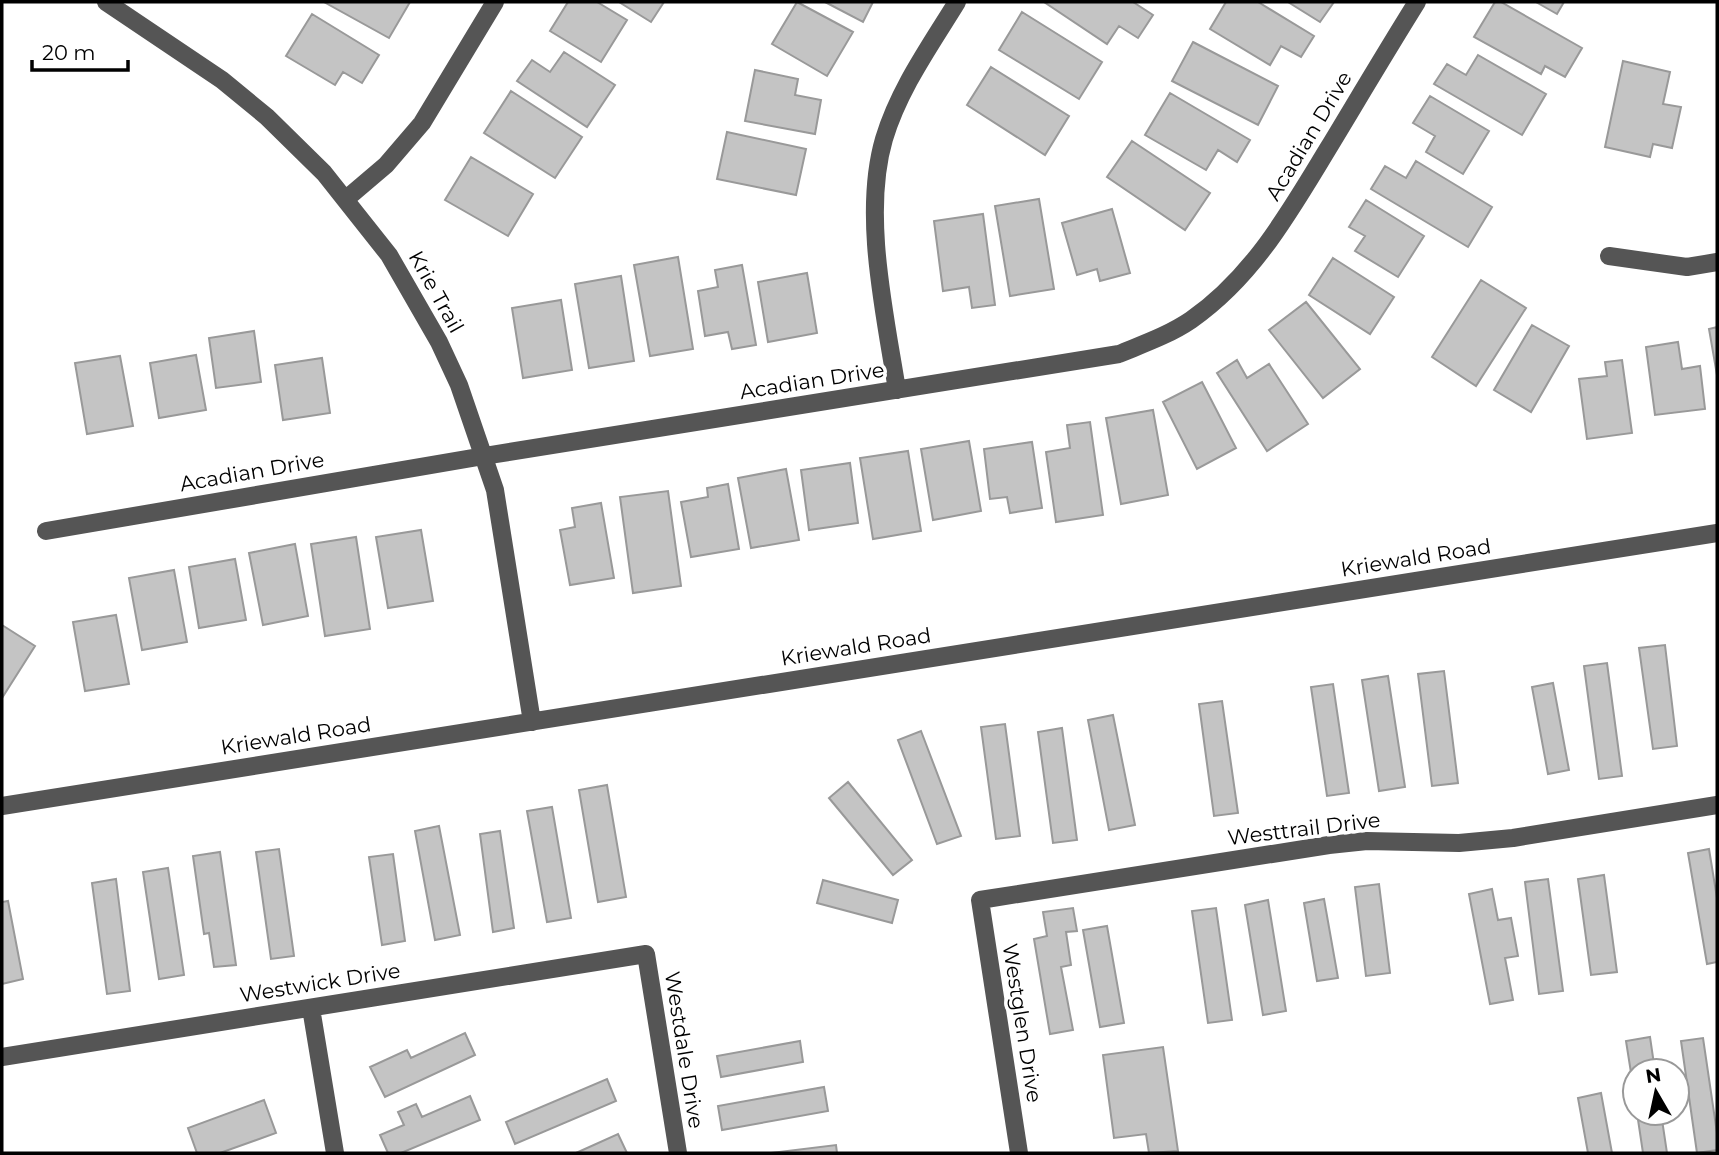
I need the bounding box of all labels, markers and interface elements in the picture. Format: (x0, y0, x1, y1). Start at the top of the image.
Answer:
scale bar (32, 28, 128, 72)
text: 20 m (42, 40, 96, 65)
street label: Acadian Drive (1260, 67, 1357, 205)
street label: Krie Trail (404, 246, 469, 337)
street label: Acadian Drive (738, 357, 886, 404)
street label: Acadian Drive (178, 447, 326, 497)
street label: Kriewald Road (1339, 533, 1493, 582)
street label: Kriewald Road (779, 622, 933, 671)
street label: Kriewald Road (219, 711, 373, 760)
street label: Westtrail Drive (1226, 807, 1382, 850)
street label: Westglen Drive (998, 942, 1047, 1104)
street label: Westwick Drive (238, 957, 402, 1008)
street label: Westdale Drive (660, 970, 709, 1130)
north arrow (1621, 1057, 1691, 1127)
text: N (1644, 1063, 1663, 1088)

